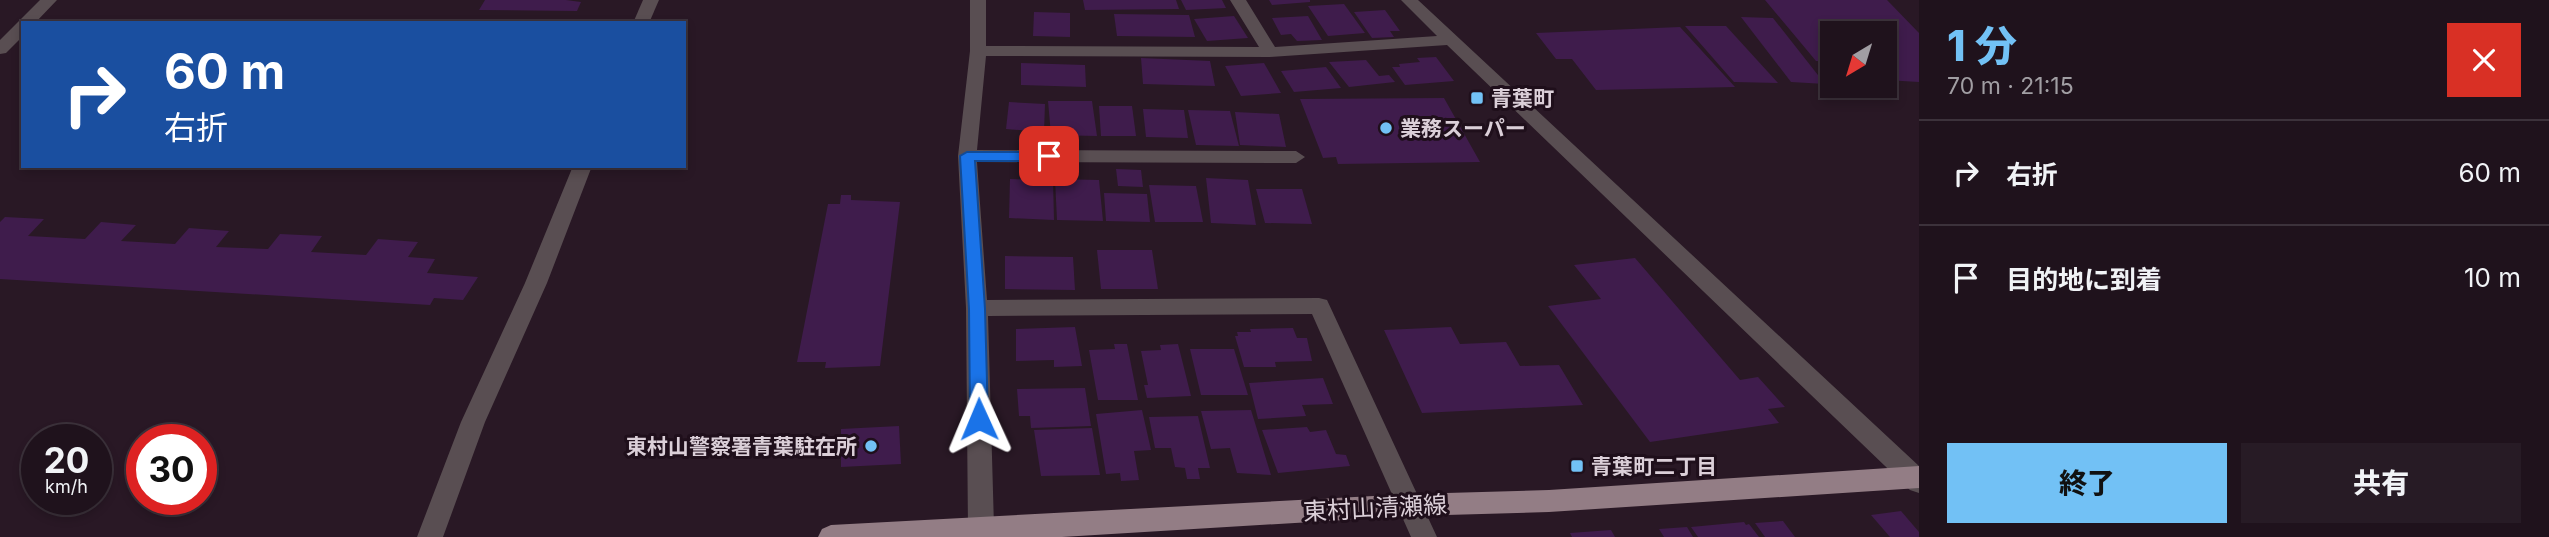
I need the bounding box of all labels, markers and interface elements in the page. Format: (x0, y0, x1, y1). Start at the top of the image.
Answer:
text: 1 分 (1947, 20, 2017, 71)
north arrow (1820, 21, 1897, 98)
map controls (1820, 21, 1897, 98)
button: close (2447, 23, 2521, 97)
text: 60 m (164, 42, 285, 101)
icon: right (49, 49, 140, 140)
text: 70 m · 21:15 (1947, 72, 2074, 100)
place label: 青葉町 (1491, 86, 1554, 111)
marker: 青葉町 (1469, 90, 1485, 106)
text: 右折 (164, 108, 228, 147)
place label: 業務スーパー (1400, 116, 1526, 141)
marker: 業務スーパー (1378, 120, 1394, 136)
pin (1019, 126, 1079, 186)
icon: arrive (1030, 137, 1068, 175)
icon: right (1947, 154, 1985, 192)
text: 60 m (2458, 157, 2521, 188)
text: 右折 (2006, 159, 2058, 190)
icon: arrive (1947, 259, 1985, 297)
text: 10 m (2464, 262, 2521, 293)
text: 目的地に到着 (2006, 264, 2162, 295)
position arrow (942, 382, 1016, 456)
speed limit sign: 30 (126, 424, 217, 515)
place label: 東村山警察署青葉駐在所 (626, 434, 857, 459)
marker: 東村山警察署青葉駐在所 (863, 438, 879, 454)
text: 20 (44, 439, 89, 481)
button: 終了 (1947, 443, 2227, 523)
button: 共有 (2241, 443, 2521, 523)
place label: 青葉町二丁目 (1591, 454, 1717, 479)
marker: 青葉町二丁目 (1569, 458, 1585, 474)
text: km/h (45, 476, 88, 497)
street label: 東村山清瀬線 (1302, 490, 1448, 526)

